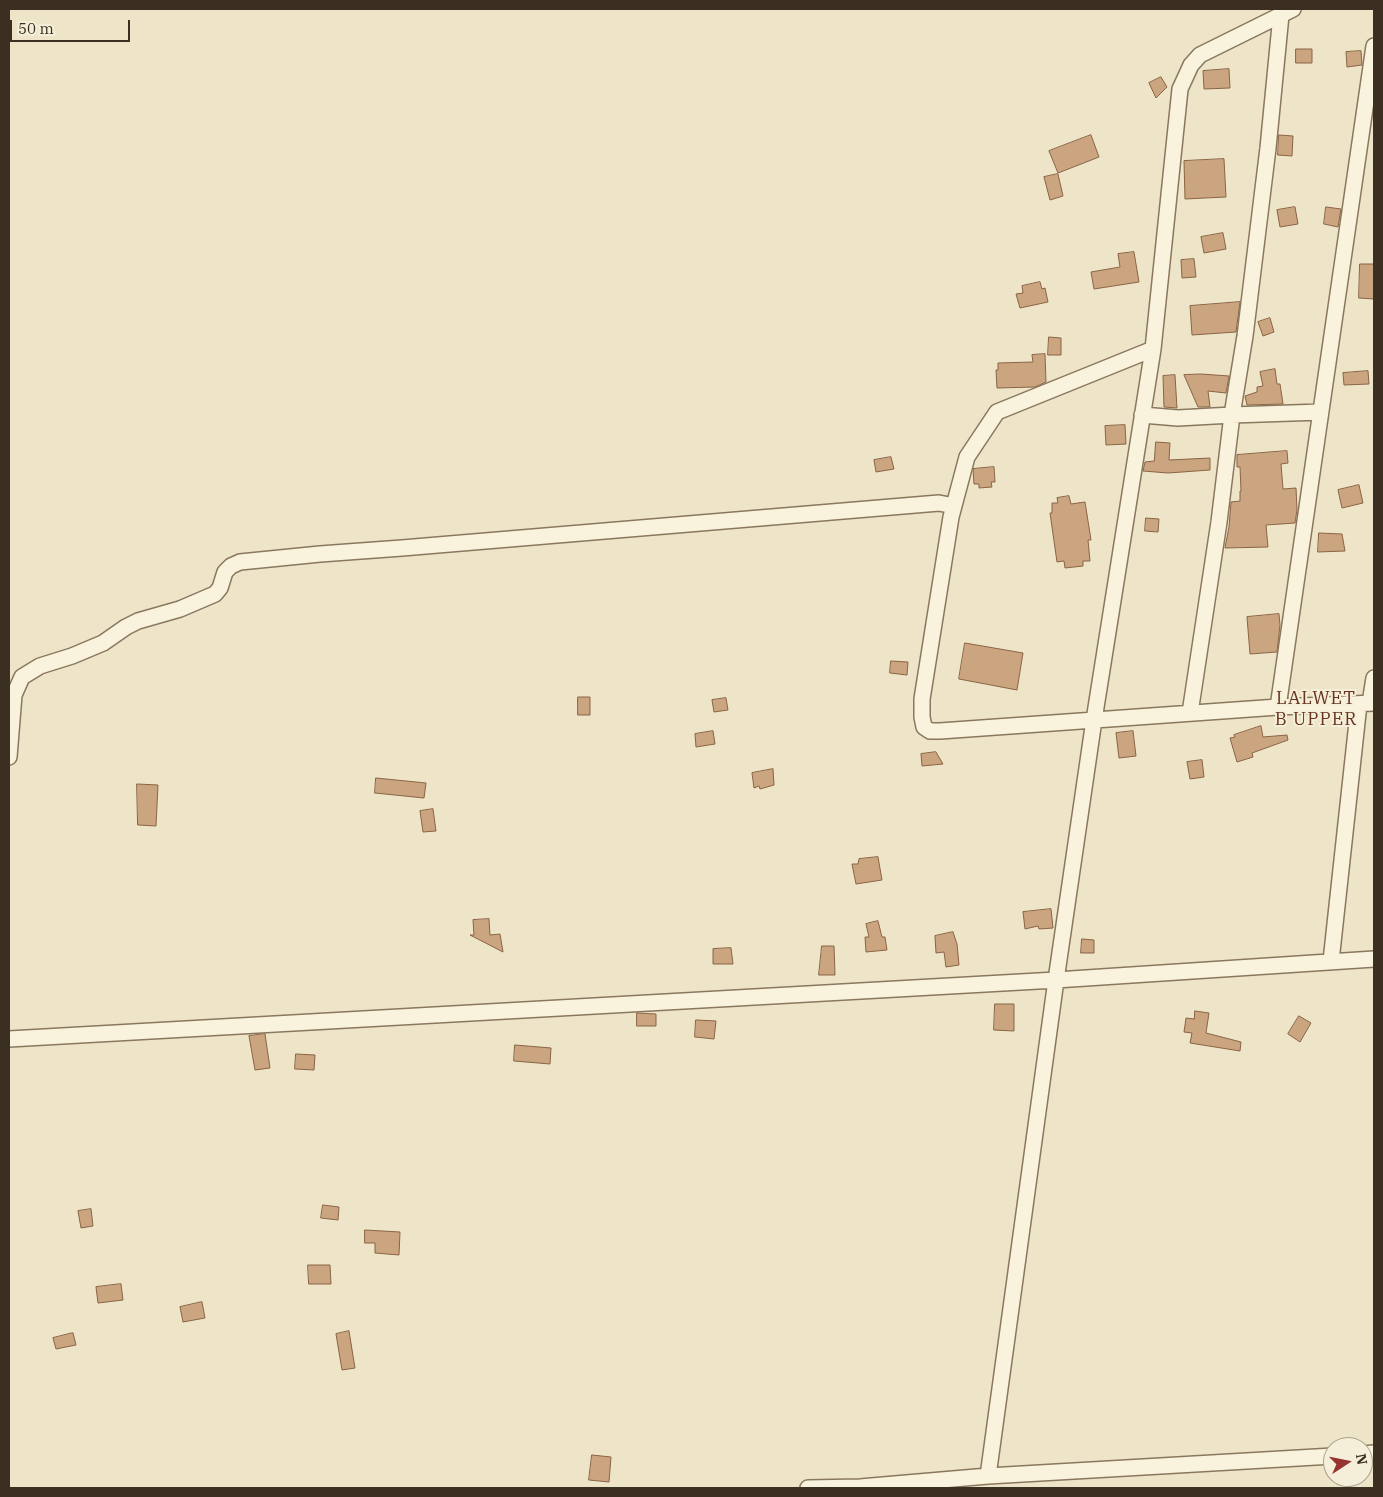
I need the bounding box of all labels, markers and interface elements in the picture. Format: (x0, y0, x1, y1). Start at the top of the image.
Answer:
scale bar (12, 10, 132, 42)
text: 50 m (18, 19, 54, 38)
district label: LALWET B UPPER (1274, 688, 1358, 731)
north arrow (1323, 1437, 1373, 1487)
text: N (1352, 1452, 1372, 1466)

